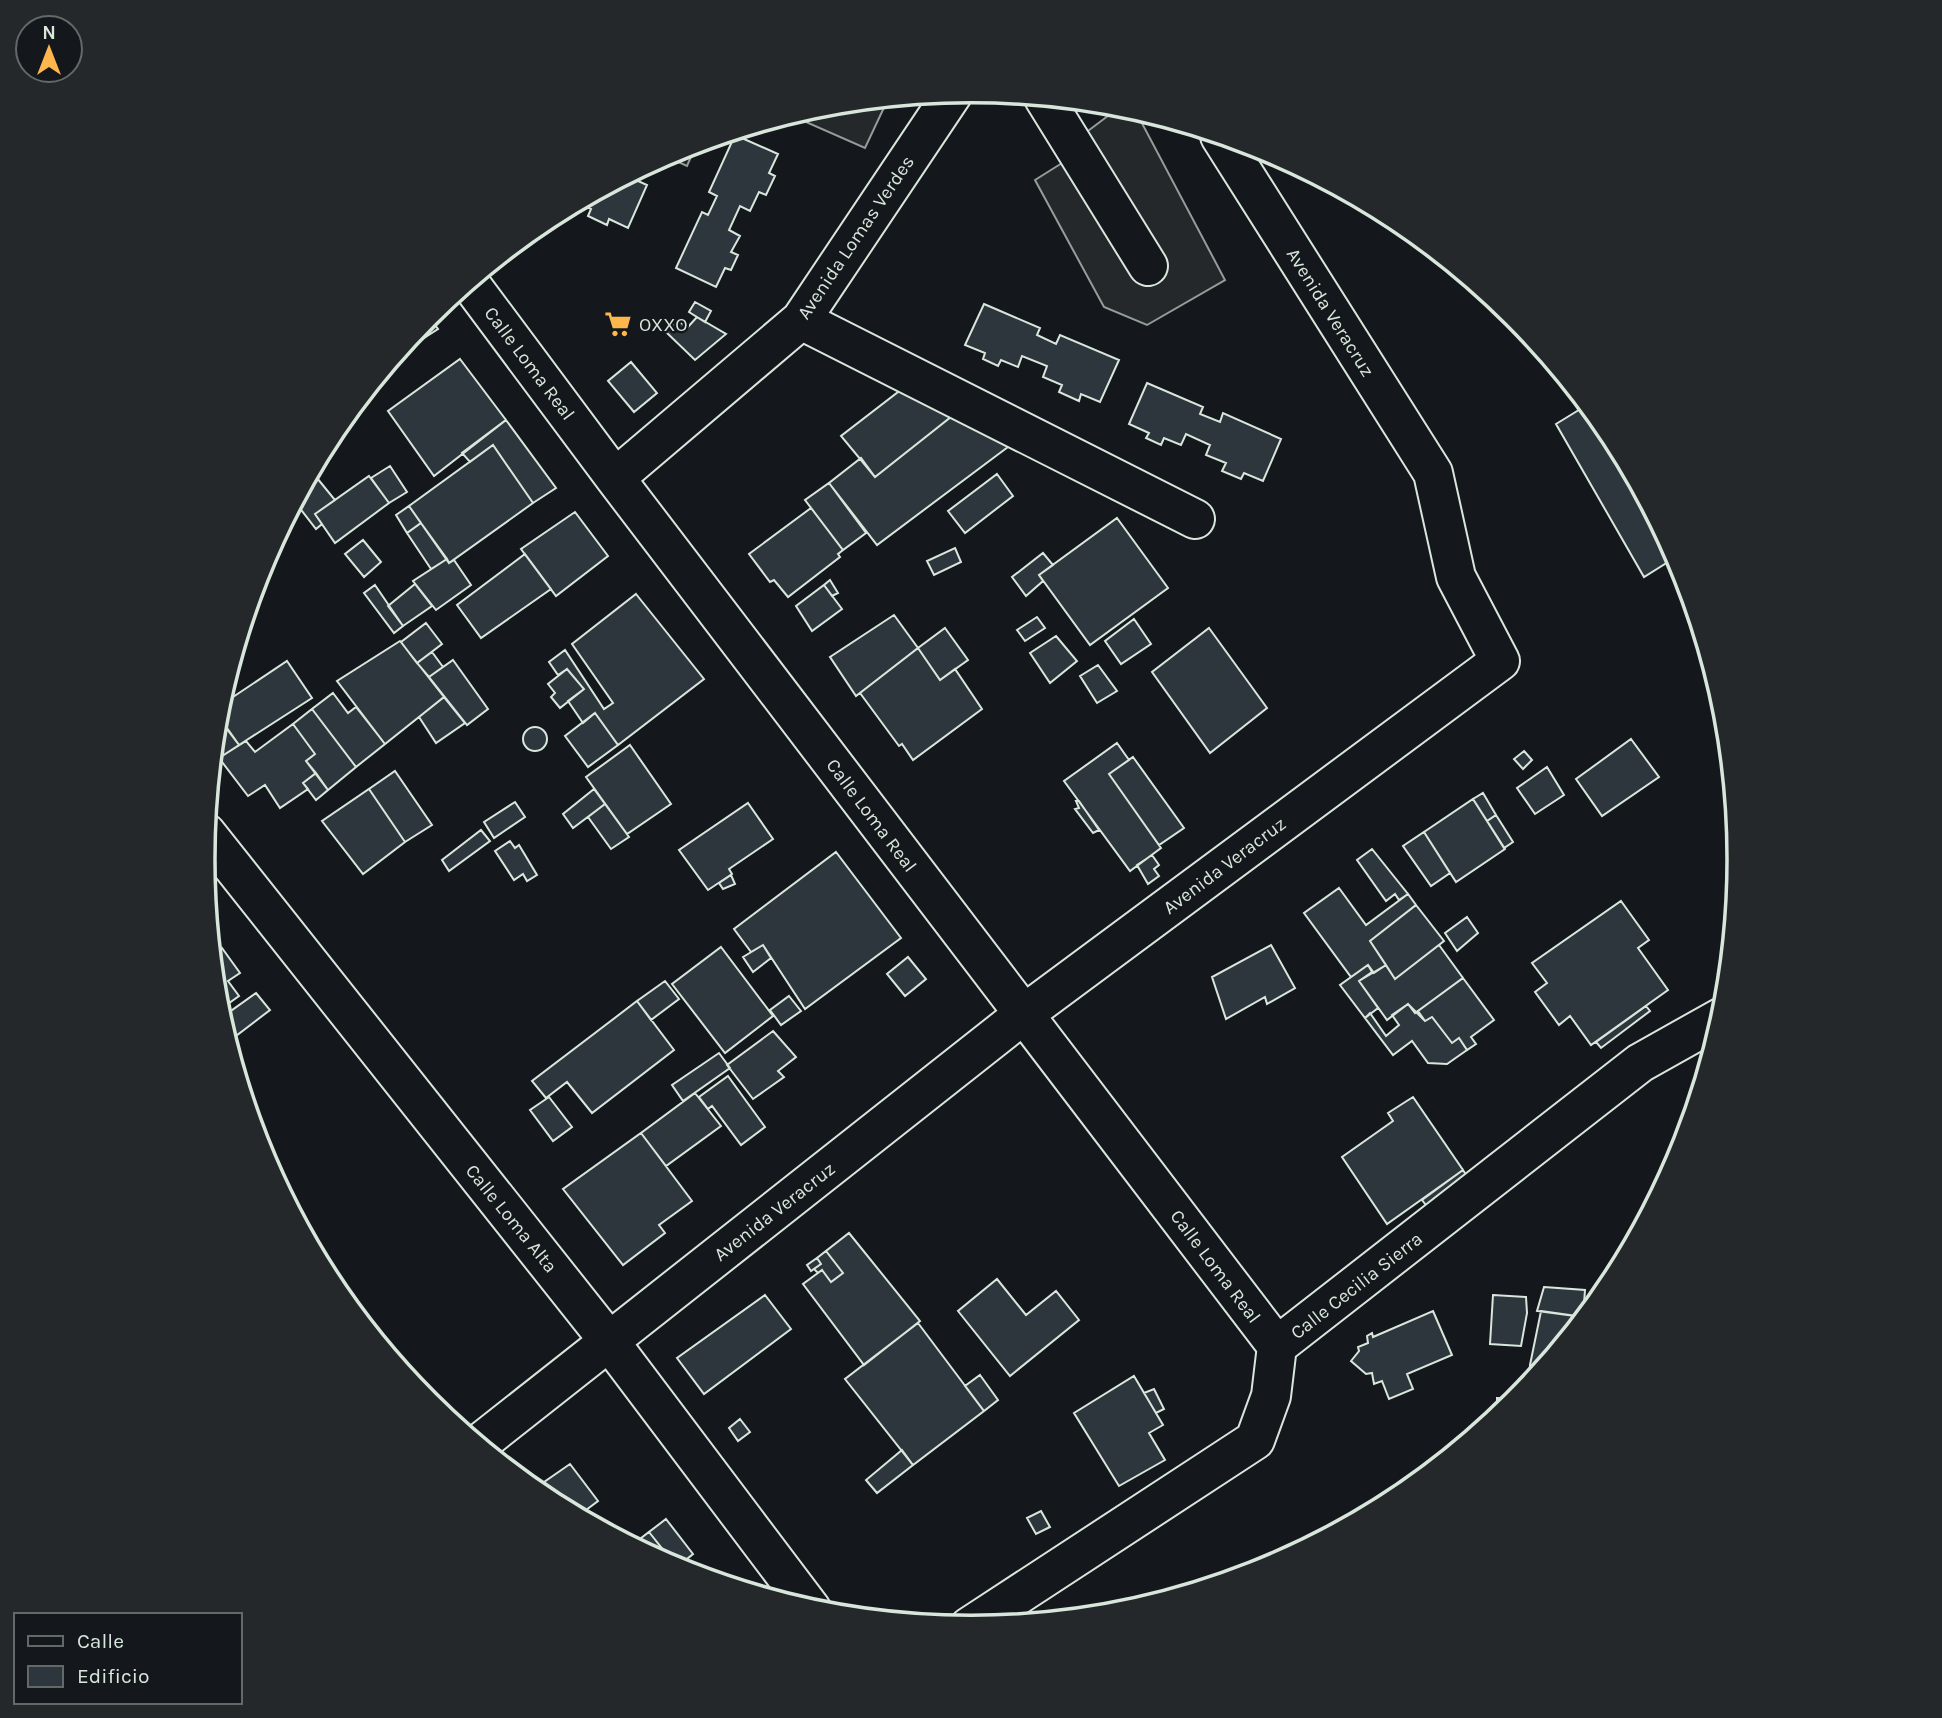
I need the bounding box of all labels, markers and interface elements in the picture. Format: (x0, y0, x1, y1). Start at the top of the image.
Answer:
north arrow (14, 14, 84, 84)
text: N (42, 22, 56, 44)
street label: Avenida Lomas Verdes (793, 151, 919, 324)
street label: Avenida Veracruz (1282, 244, 1379, 381)
street label: Calle Loma Real (479, 303, 579, 425)
supermarket icon: OXXO (603, 309, 633, 339)
place label: OXXO (639, 314, 687, 336)
street label: Calle Loma Real (821, 755, 921, 877)
street label: Avenida Veracruz (1159, 813, 1290, 919)
street label: Avenida Veracruz (710, 1158, 840, 1266)
street label: Calle Loma Alta (461, 1160, 562, 1277)
street label: Calle Loma Real (1165, 1206, 1265, 1328)
street label: Calle Cecilia Sierra (1286, 1228, 1427, 1344)
legend (14, 1613, 242, 1704)
text: Calle (77, 1629, 124, 1653)
text: Edificio (77, 1664, 150, 1688)

